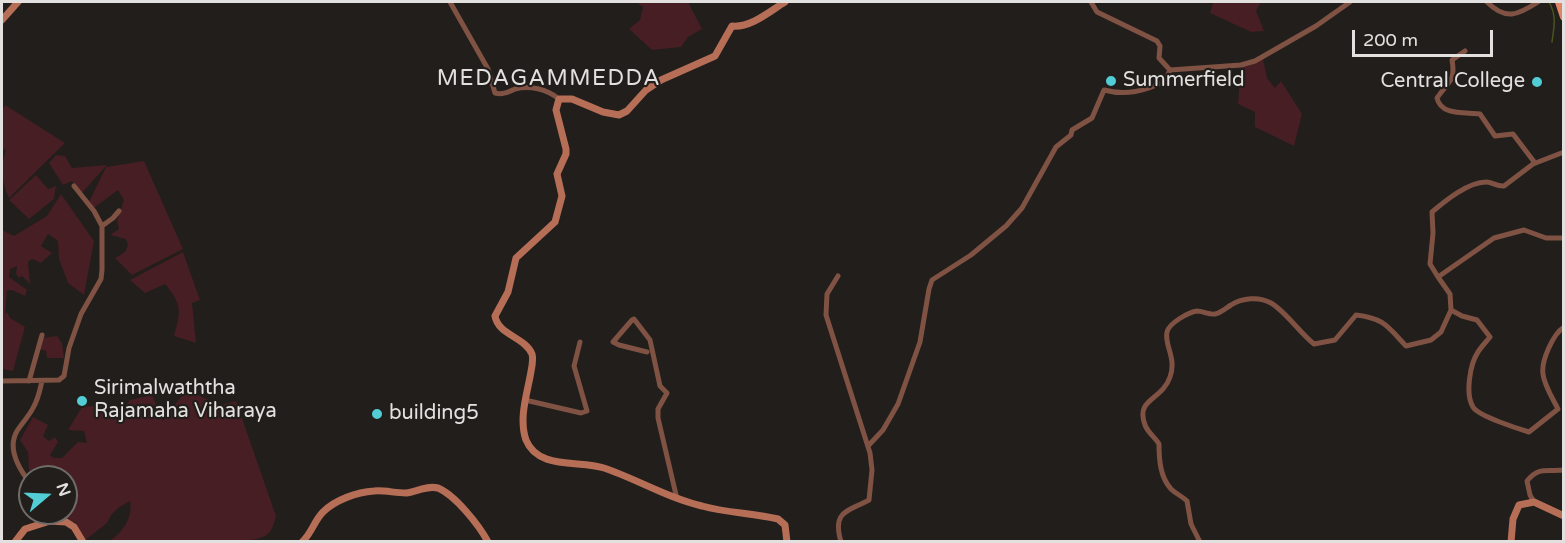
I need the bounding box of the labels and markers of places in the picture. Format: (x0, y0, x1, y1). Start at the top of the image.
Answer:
place label: Summerfield (1123, 69, 1245, 93)
place label: Central College (1380, 70, 1525, 94)
marker: Summerfield (1104, 74, 1118, 88)
marker: Central College (1530, 75, 1544, 89)
place label: Sirimalwaththa Rajamaha Viharaya (94, 377, 277, 424)
marker: Sirimalwaththa Rajamaha Viharaya (75, 394, 89, 408)
place label: building5 (389, 402, 479, 426)
marker: building5 (370, 407, 384, 421)

